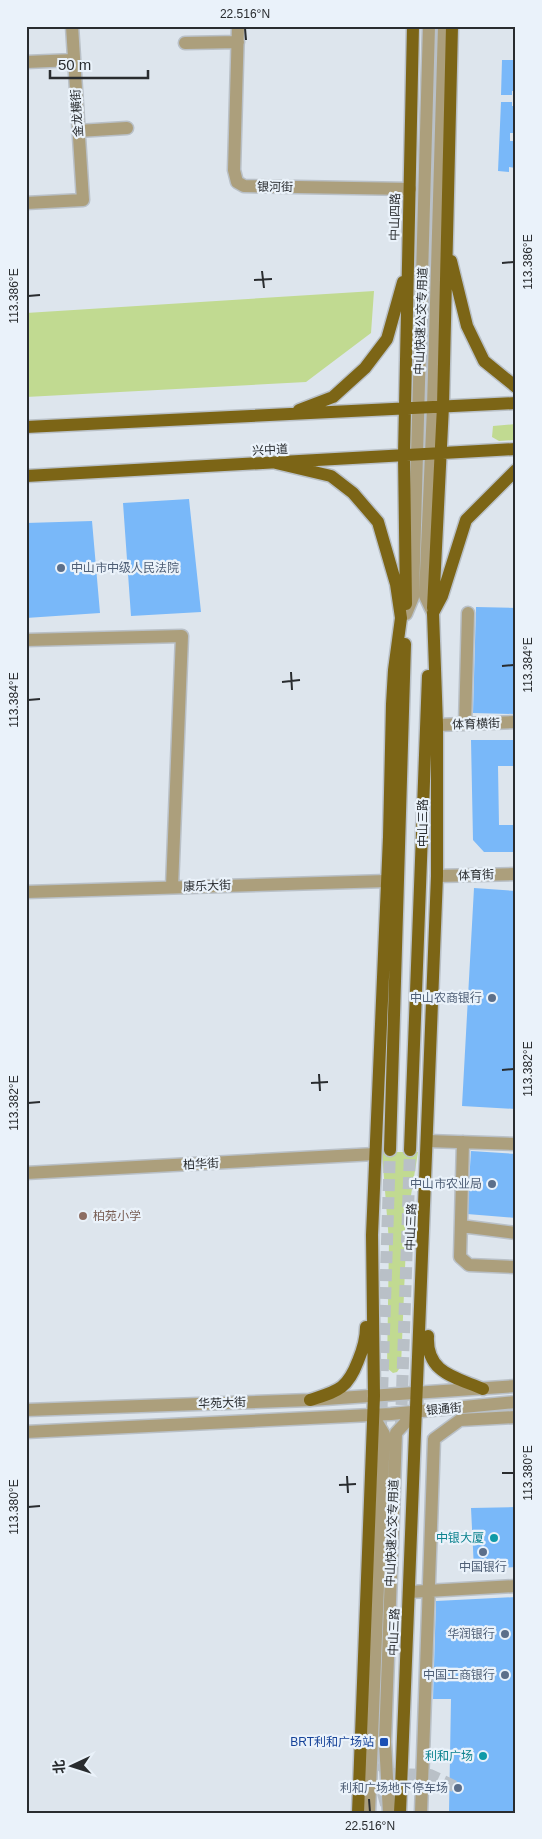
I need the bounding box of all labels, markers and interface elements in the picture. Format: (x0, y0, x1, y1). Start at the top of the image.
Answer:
text: 22.516°N (220, 7, 270, 21)
scale bar (50, 48, 148, 80)
text: 50 m (58, 56, 91, 73)
street label: 金龙横街 (68, 89, 86, 137)
street label: 银河街 (257, 180, 293, 194)
street label: 中山四路 (388, 193, 402, 241)
text: 113.386°E (521, 234, 535, 290)
street label: 中山快速公交专用道 (412, 267, 430, 375)
text: 113.386°E (7, 268, 21, 324)
street label: 兴中道 (252, 442, 288, 458)
place label: 中山市中级人民法院 (71, 561, 179, 575)
marker: 中山市中级人民法院 (55, 562, 67, 574)
text: 113.384°E (521, 637, 535, 693)
text: 113.384°E (7, 672, 21, 728)
street label: 体育横街 (452, 716, 500, 732)
street label: 中山三路 (416, 799, 430, 847)
street label: 体育街 (458, 867, 494, 883)
street label: 康乐大街 (183, 878, 231, 894)
place label: 中山农商银行 (410, 991, 482, 1005)
marker: 中山农商银行 (486, 992, 498, 1004)
text: 113.382°E (521, 1041, 535, 1097)
text: 113.382°E (7, 1075, 21, 1131)
street label: 柏华街 (183, 1156, 219, 1172)
place label: 中山市农业局 (410, 1177, 482, 1191)
marker: 中山市农业局 (486, 1178, 498, 1190)
street label: 中山三路 (403, 1203, 419, 1251)
place label: 柏苑小学 (93, 1209, 141, 1223)
marker: 柏苑小学 (77, 1210, 89, 1222)
street label: 华苑大街 (198, 1395, 246, 1411)
street label: 银通街 (425, 1400, 463, 1418)
text: 113.380°E (521, 1445, 535, 1501)
text: 113.380°E (7, 1479, 21, 1535)
street label: 中山快速公交专用道 (383, 1479, 401, 1587)
place label: 中银大厦 (436, 1531, 484, 1545)
marker: 中银大厦 (488, 1532, 500, 1544)
marker: 中国银行 (477, 1546, 489, 1558)
place label: 中国银行 (459, 1560, 507, 1574)
street label: 中山三路 (386, 1608, 402, 1656)
place label: 华润银行 (447, 1627, 495, 1641)
marker: 华润银行 (499, 1628, 511, 1640)
place label: 中国工商银行 (423, 1668, 495, 1682)
marker: 中国工商银行 (499, 1669, 511, 1681)
place label: BRT利和广场站 (290, 1735, 374, 1749)
marker: BRT利和广场站 (378, 1736, 390, 1748)
north arrow (48, 1742, 98, 1792)
place label: 利和广场 (425, 1749, 473, 1763)
marker: 利和广场 (477, 1750, 489, 1762)
text: 北 (51, 1759, 68, 1774)
place label: 利和广场地下停车场 (340, 1781, 448, 1795)
marker: 利和广场地下停车场 (452, 1782, 464, 1794)
text: 22.516°N (345, 1819, 395, 1833)

